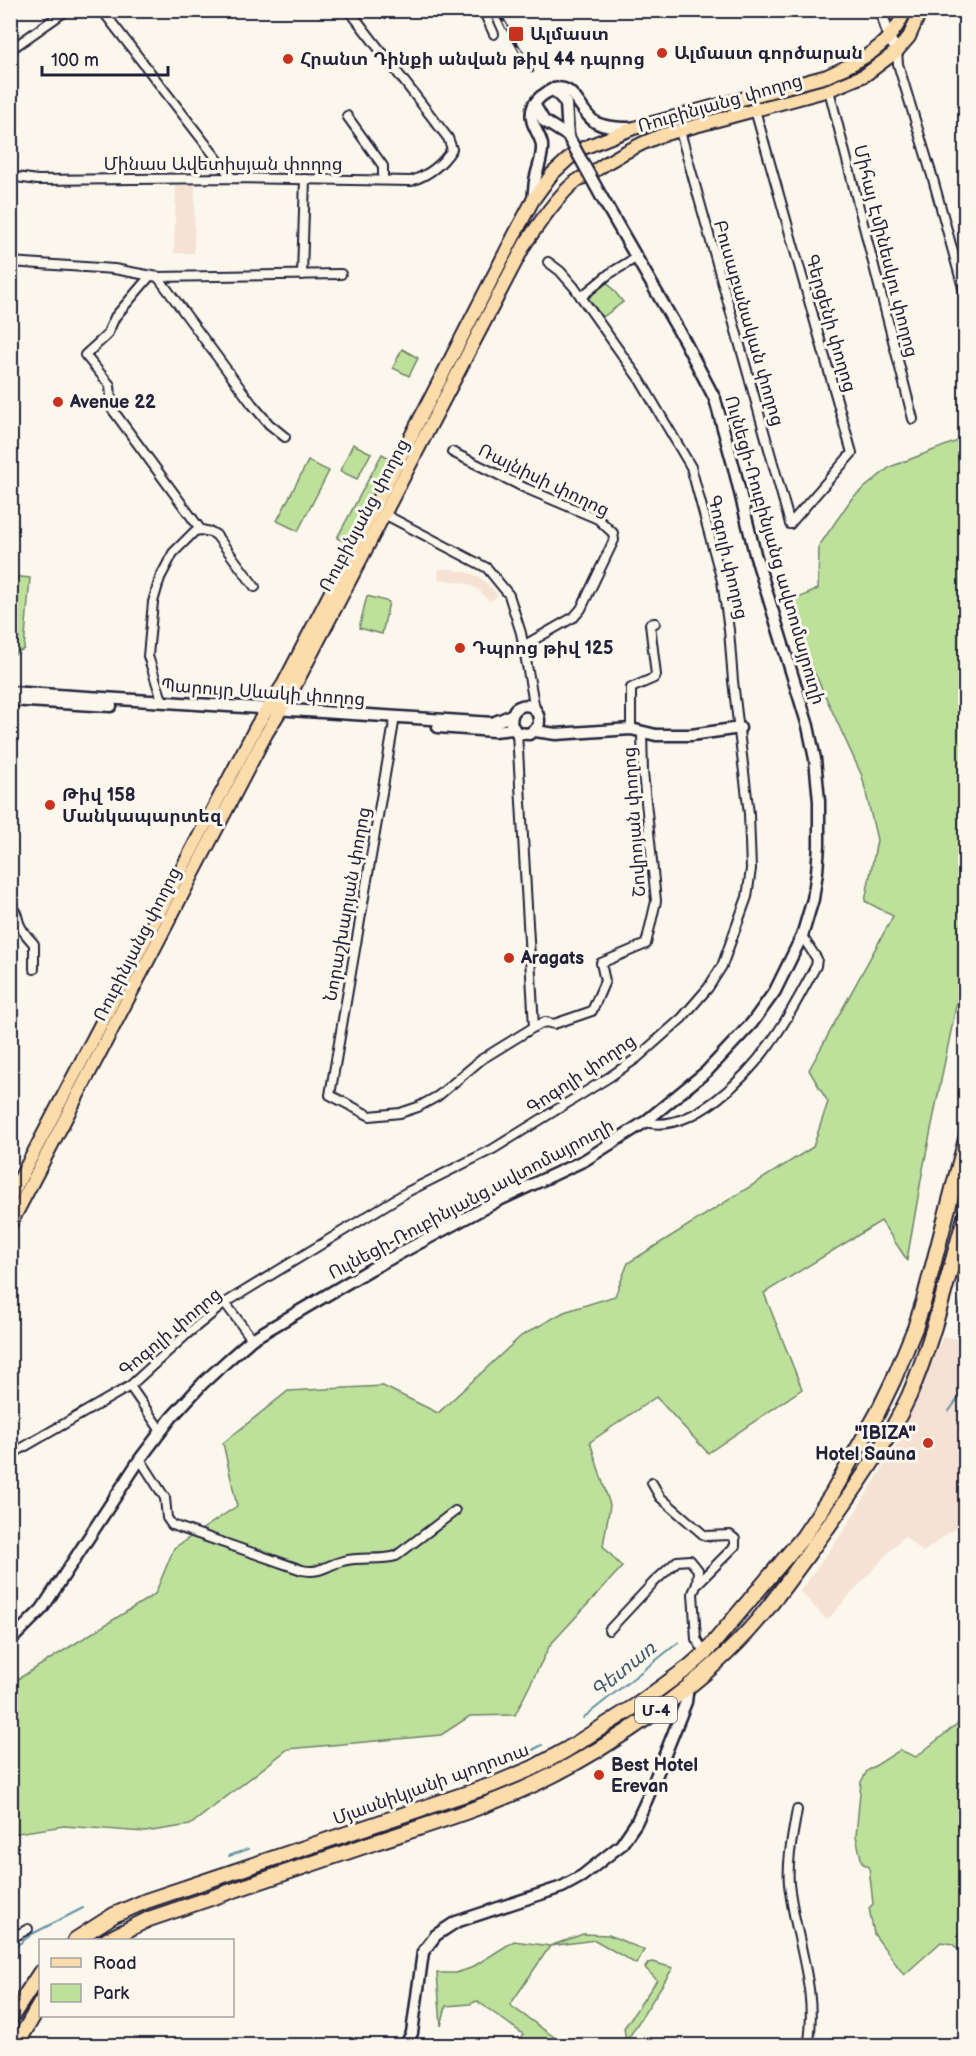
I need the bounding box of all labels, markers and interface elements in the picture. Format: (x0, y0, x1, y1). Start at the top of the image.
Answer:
place label: Ալմաստ (530, 24, 609, 45)
marker: Ալմաստ (507, 25, 525, 43)
scale bar (42, 39, 168, 77)
place label: Ալմաստ գործարան (674, 43, 863, 64)
marker: Ալմաստ գործարան (655, 46, 669, 60)
place label: Հրանտ Դինքի անվան թիվ 44 դպրոց (300, 49, 645, 70)
text: 100 m (51, 50, 99, 71)
marker: Հրանտ Դինքի անվան թիվ 44 դպրոց (281, 52, 295, 66)
street label: Ռուբինյանց փողոց (635, 70, 805, 137)
street label: Միհայ Էմինեսկու փողոց (849, 143, 922, 360)
street label: Մինաս Ավետիսյան փողոց (103, 154, 343, 175)
street label: Բուսաբանական փողոց (709, 218, 788, 428)
street label: Գերցենի փողոց (801, 252, 860, 394)
place label: Avenue 22 (69, 392, 156, 413)
street label: Ուլնեցի-Ռուբինյանց ավտոմայրուղի (720, 393, 829, 707)
marker: Avenue 22 (51, 395, 65, 409)
street label: Ռուբինյանց փողոց (315, 435, 414, 595)
street label: Ռայնիսի փողոց (475, 440, 613, 521)
street label: Գոգոլի փողոց (703, 493, 752, 621)
place label: Դպրոց թիվ 125 (472, 638, 613, 659)
marker: Դպրոց թիվ 125 (453, 641, 467, 655)
street label: Պարույր Սևակի փողոց (160, 675, 366, 710)
street label: Շովրոյան փողոց (619, 746, 650, 898)
place label: Թիվ 158 Մանկապարտեզ (62, 785, 223, 827)
marker: Թիվ 158 Մանկապարտեզ (43, 798, 57, 812)
street label: Նորաշխարյան փողոց (320, 805, 375, 1003)
street label: Ռուբինյանց փողոց (89, 864, 185, 1025)
place label: Aragats (520, 948, 584, 969)
marker: Aragats (502, 951, 516, 965)
street label: Գոգոլի փողոց (523, 1030, 640, 1119)
street label: Ուլնեցի-Ռուբինյանց ավտոմայրուղի (325, 1115, 617, 1284)
street label: Գոգոլի փողոց (115, 1284, 226, 1381)
place label: "IBIZA" Hotel Sauna (815, 1423, 916, 1465)
marker: "IBIZA" Hotel Sauna (921, 1436, 935, 1450)
water label: Գետառ (586, 1636, 661, 1703)
road number: Մ-4 (635, 1697, 677, 1723)
street label: Մյասնիկյանի պողոտա (330, 1739, 532, 1830)
place label: Best Hotel Erevan (611, 1755, 698, 1797)
marker: Best Hotel Erevan (592, 1768, 606, 1782)
legend (39, 1939, 234, 2017)
text: Road (93, 1953, 137, 1974)
text: Park (93, 1983, 129, 2004)

